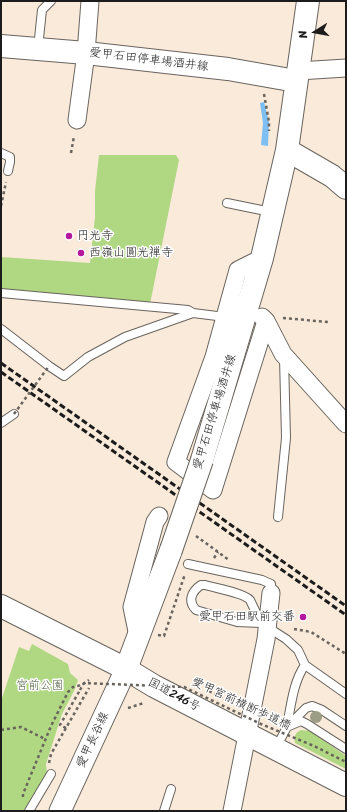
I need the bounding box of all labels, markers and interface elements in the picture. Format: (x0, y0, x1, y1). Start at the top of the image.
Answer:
north arrow (295, 12, 335, 52)
text: N (293, 29, 313, 40)
street label: 愛甲石田停車場酒井線 (89, 46, 209, 74)
place label: 円光寺 (77, 229, 113, 243)
marker: 円光寺 (64, 231, 74, 241)
place label: 西嶺山圓光禅寺 (89, 246, 173, 260)
marker: 西嶺山圓光禅寺 (76, 248, 86, 258)
street label: 愛甲石田停車場酒井線 (191, 353, 239, 471)
place label: 愛甲石田駅前交番 (199, 610, 295, 624)
marker: 愛甲石田駅前交番 (298, 612, 308, 622)
street label: 国道246号 (145, 675, 203, 715)
street label: 愛甲宮前横断歩道橋 (189, 675, 293, 733)
park label: 宮前公園 (16, 679, 64, 693)
street label: 愛甲長谷線 (74, 710, 112, 770)

